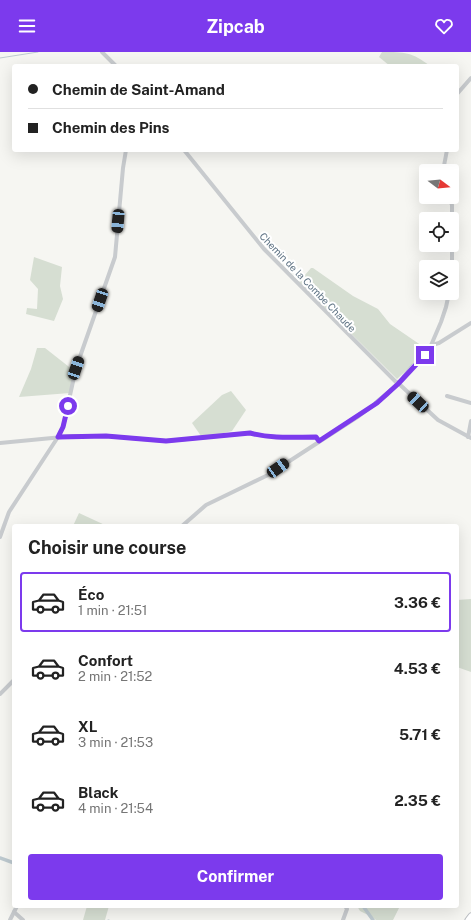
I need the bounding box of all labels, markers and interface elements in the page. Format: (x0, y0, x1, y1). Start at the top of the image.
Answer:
icon: menu (16, 15, 38, 37)
icon: heart (433, 15, 455, 37)
text: Zipcab (206, 16, 265, 37)
text: Chemin de Saint-Amand (52, 81, 225, 98)
text: Chemin des Pins (52, 119, 169, 136)
north arrow (419, 164, 459, 204)
map controls (419, 164, 459, 300)
car (111, 209, 125, 233)
button: locate (419, 212, 459, 252)
street label: Chemin de la Combe Chaude (257, 230, 359, 334)
button: layers (419, 260, 459, 300)
car (90, 287, 110, 313)
route end (416, 346, 434, 364)
car (66, 355, 86, 381)
car (405, 389, 431, 415)
route start (59, 397, 77, 415)
car (265, 456, 291, 480)
text: Choisir une course (28, 537, 186, 558)
icon: car (30, 584, 66, 620)
text: Éco (78, 586, 104, 603)
text: 3.36 € (394, 594, 441, 611)
text: 1 min · 21:51 (78, 603, 147, 618)
icon: car (30, 650, 66, 686)
text: Confort (78, 652, 133, 669)
text: 4.53 € (394, 660, 441, 677)
text: 2 min · 21:52 (78, 669, 152, 684)
icon: car (30, 716, 66, 752)
text: XL (78, 718, 97, 735)
text: 5.71 € (399, 726, 441, 743)
text: 3 min · 21:53 (78, 735, 153, 750)
icon: car (30, 782, 66, 818)
text: Black (78, 784, 118, 801)
text: 2.35 € (394, 792, 441, 809)
text: 4 min · 21:54 (78, 801, 153, 816)
button: Confirmer (28, 854, 443, 900)

